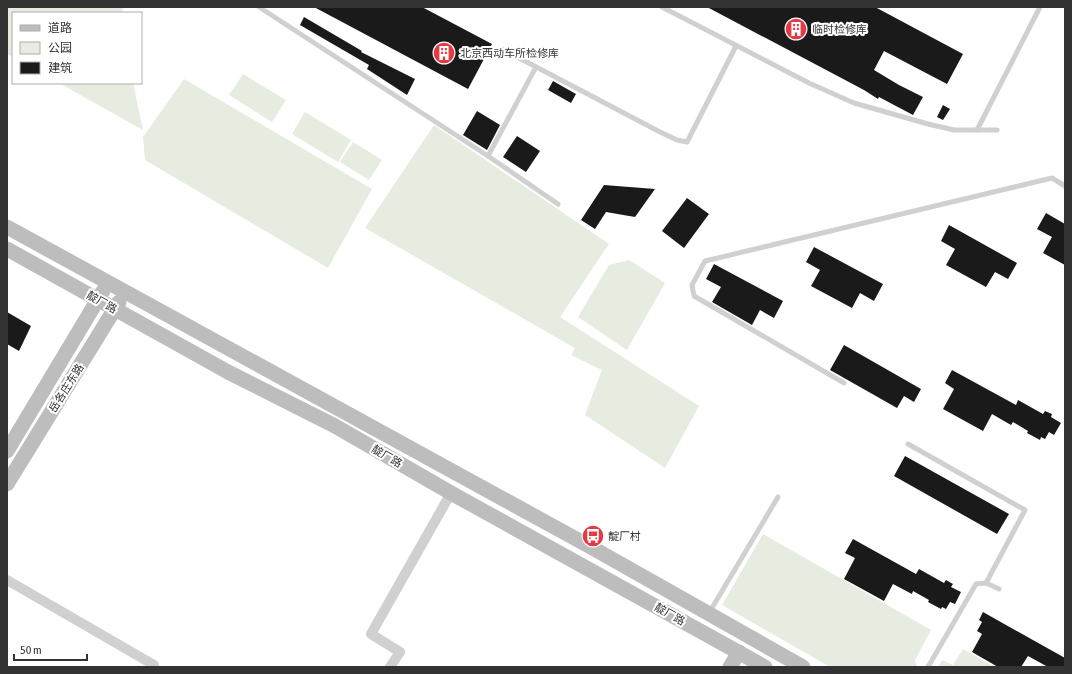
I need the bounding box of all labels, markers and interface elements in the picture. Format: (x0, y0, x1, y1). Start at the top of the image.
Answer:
legend (12, 12, 142, 84)
building icon: 临时检修库 (783, 16, 809, 42)
text: 道路 (48, 21, 72, 35)
place label: 临时检修库 (812, 23, 867, 35)
building icon: 北京西动车所检修库 (431, 40, 457, 66)
text: 公园 (48, 41, 72, 55)
place label: 北京西动车所检修库 (460, 47, 559, 59)
text: 建筑 (48, 61, 72, 75)
street label: 靛厂路 (85, 289, 119, 315)
street label: 岳各庄东路 (46, 361, 86, 415)
street label: 靛厂路 (370, 443, 404, 469)
bus stop icon: 靛厂村 (580, 523, 606, 549)
place label: 靛厂村 (608, 530, 641, 542)
street label: 靛厂路 (653, 601, 687, 627)
scale bar (14, 636, 87, 662)
text: 50 m (20, 643, 42, 657)

